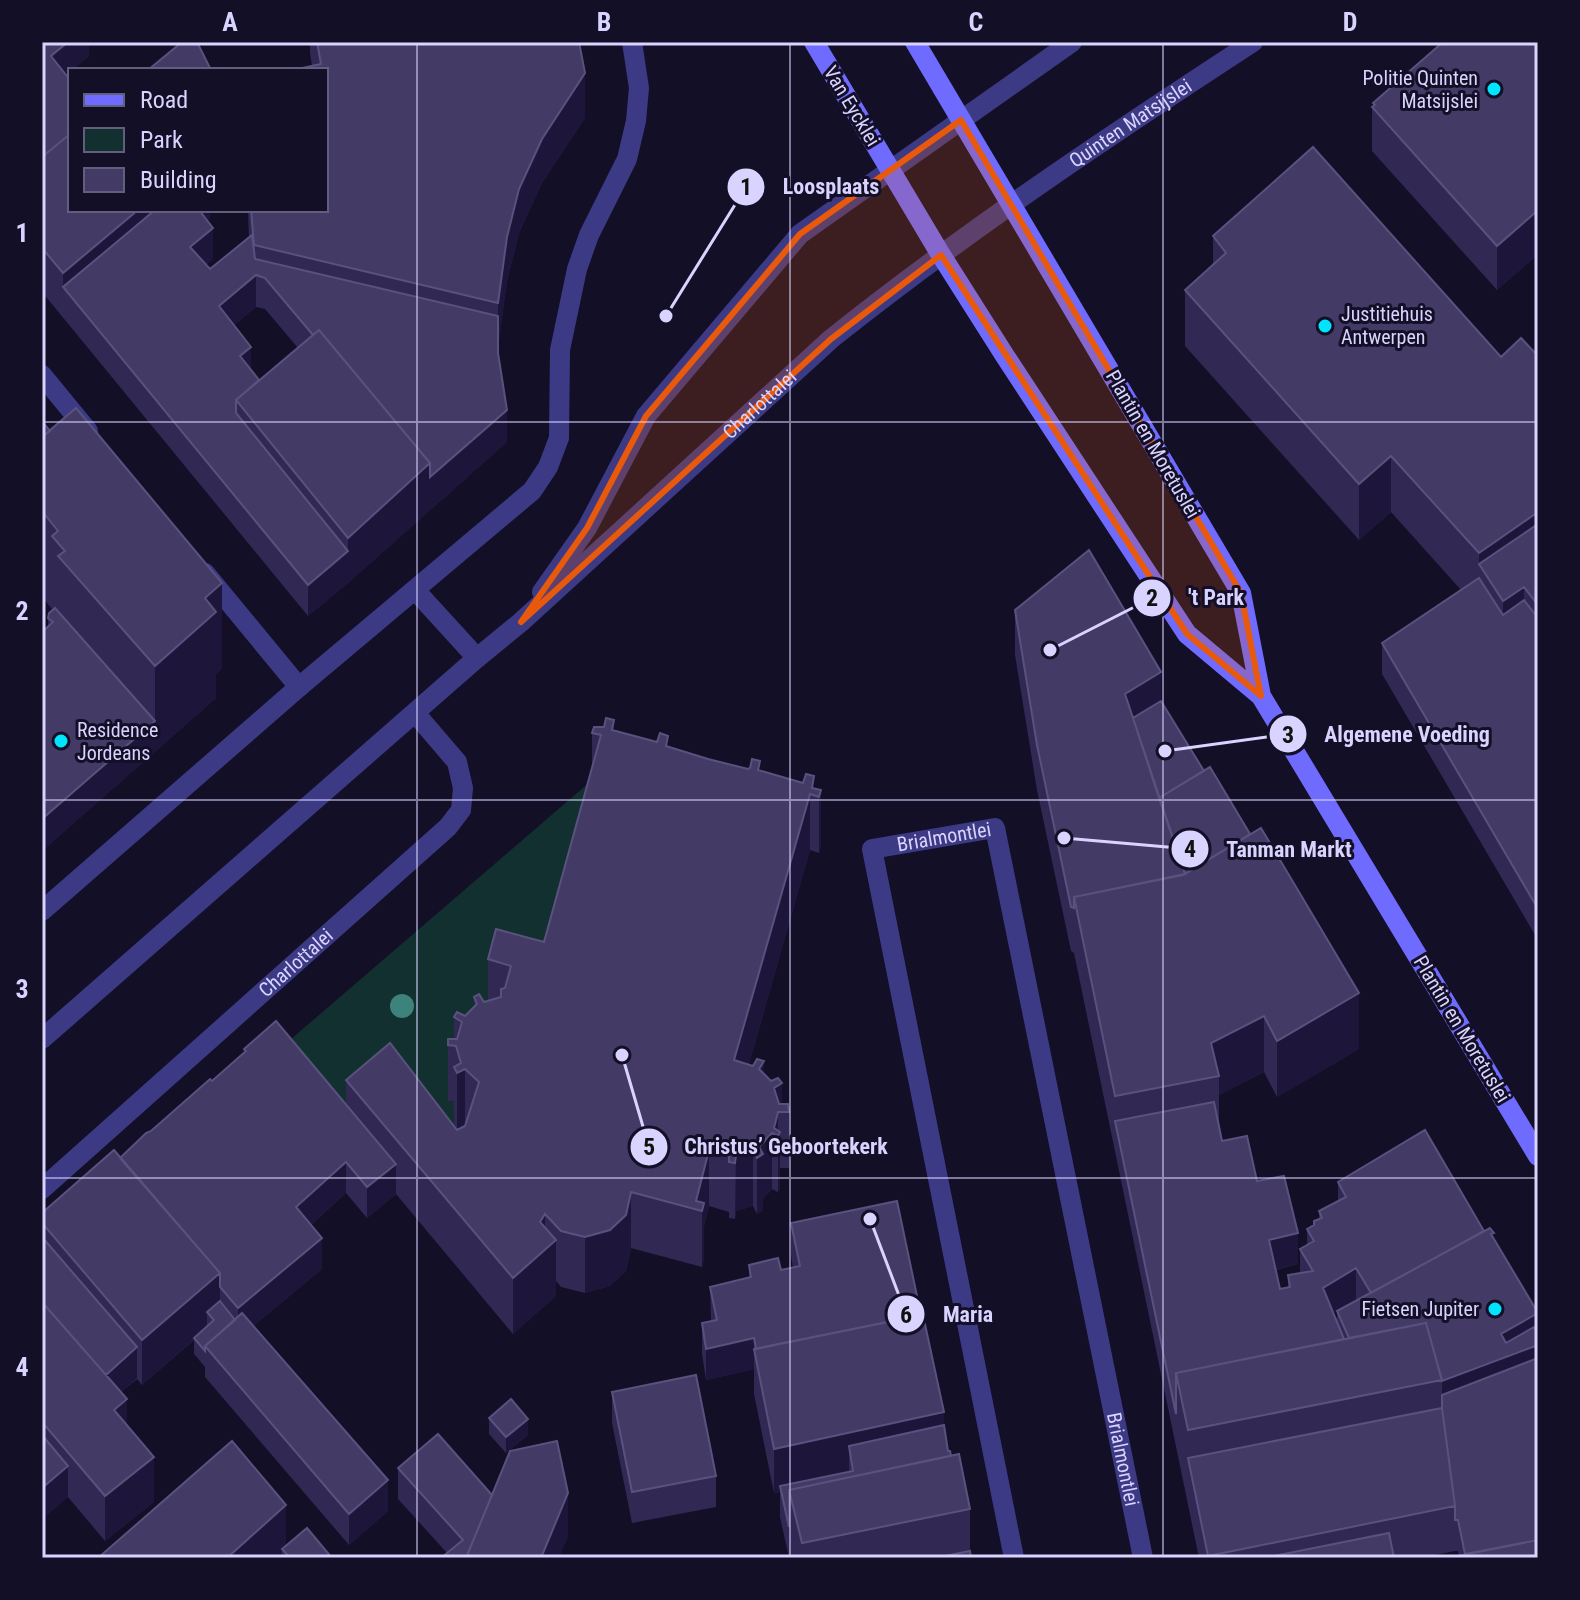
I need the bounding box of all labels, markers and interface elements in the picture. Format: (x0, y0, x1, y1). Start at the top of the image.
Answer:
text: A (222, 7, 238, 37)
text: B (597, 7, 611, 37)
text: C (969, 7, 984, 37)
text: D (1343, 7, 1357, 37)
street label: Van Eycklei (819, 62, 885, 150)
place label: Politie Quinten Matsijslei (1362, 66, 1478, 113)
legend (68, 68, 328, 212)
street label: Quinten Matsijslei (1065, 74, 1196, 173)
marker: Politie Quinten Matsijslei (1485, 80, 1503, 98)
text: Road (140, 86, 188, 114)
text: Park (140, 126, 183, 154)
callout: Loosplaats (726, 164, 895, 210)
text: Building (140, 166, 217, 194)
text: 1 (740, 173, 752, 201)
text: Loosplaats (783, 174, 879, 199)
text: 1 (15, 218, 29, 248)
place label: Justitiehuis Antwerpen (1341, 302, 1433, 349)
marker: Justitiehuis Antwerpen (1316, 317, 1334, 335)
street label: Charlottalei (718, 365, 801, 444)
street label: Plantin en Moretuslei (1101, 366, 1205, 522)
callout: 't Park (1132, 575, 1260, 621)
text: 2 (1146, 584, 1158, 612)
text: 't Park (1188, 585, 1244, 610)
text: 2 (15, 596, 29, 626)
callout: Algemene Voeding (1268, 711, 1506, 757)
place label: Residence Jordeans (77, 718, 158, 765)
text: 3 (1282, 721, 1294, 749)
text: Algemene Voeding (1324, 722, 1490, 747)
marker: Residence Jordeans (52, 732, 70, 750)
street label: Brialmontlei (895, 817, 993, 857)
callout: Tanman Markt (1170, 826, 1368, 872)
text: 4 (1184, 835, 1196, 863)
text: Tanman Markt (1226, 837, 1352, 862)
street label: Charlottalei (254, 923, 338, 1002)
street label: Plantin en Moretuslei (1409, 951, 1515, 1107)
text: 3 (15, 974, 29, 1004)
callout: Christus’ Geboortekerk (629, 1124, 904, 1170)
text: 5 (643, 1133, 655, 1161)
text: Christus’ Geboortekerk (684, 1134, 888, 1159)
callout: Maria (886, 1291, 1009, 1337)
place label: Fietsen Jupiter (1362, 1297, 1479, 1321)
marker: Fietsen Jupiter (1486, 1300, 1504, 1318)
text: 6 (900, 1301, 912, 1329)
text: Maria (943, 1302, 993, 1327)
text: 4 (15, 1352, 29, 1382)
street label: Brialmontlei (1102, 1410, 1144, 1508)

